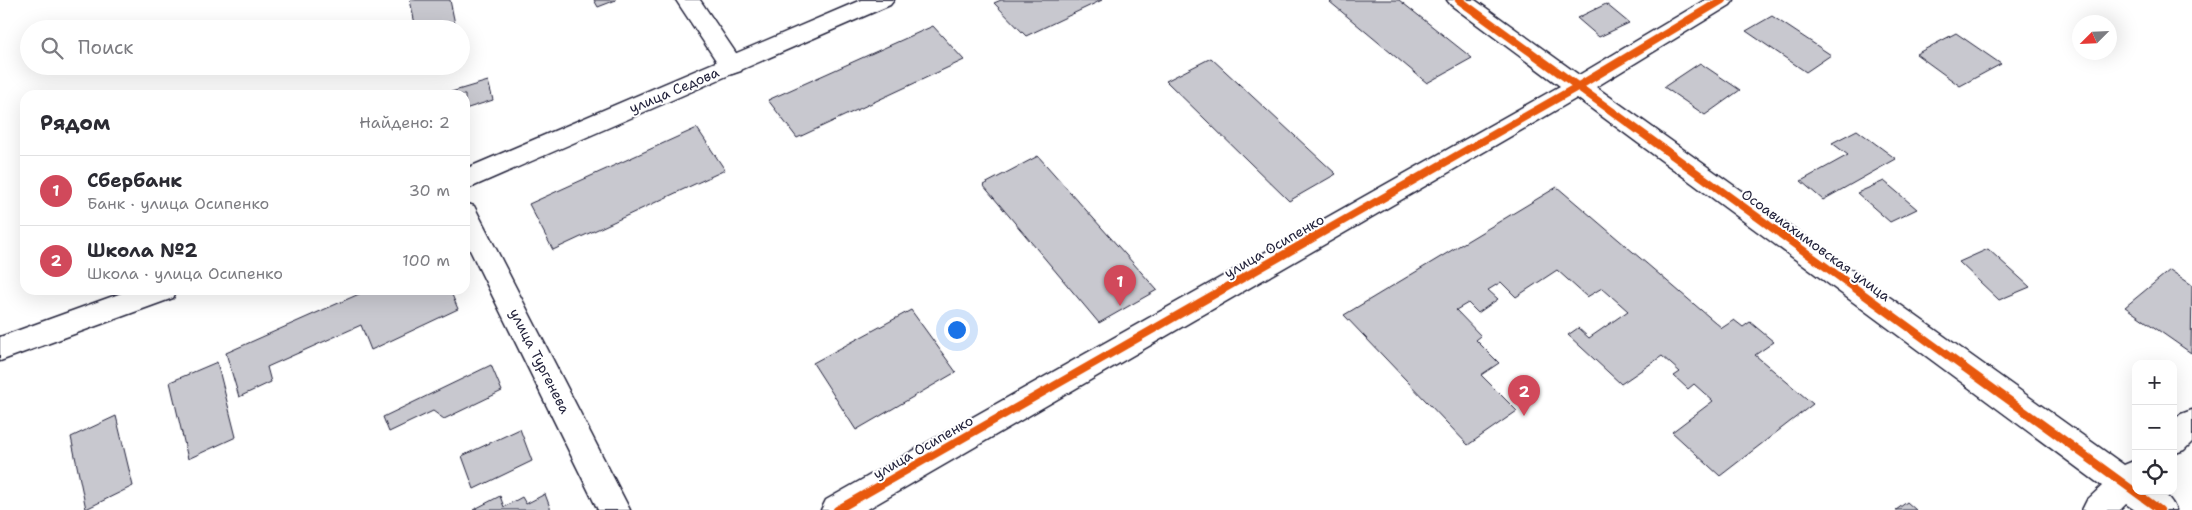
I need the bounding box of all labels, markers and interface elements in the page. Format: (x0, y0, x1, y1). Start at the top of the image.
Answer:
north arrow (2072, 15, 2117, 60)
search box (20, 20, 470, 75)
icon: search (38, 34, 66, 62)
text: Поиск (78, 35, 133, 60)
street label: улица Седова (626, 63, 722, 117)
text: Рядом (40, 109, 110, 137)
text: Найдено: 2 (359, 112, 450, 133)
text: Сбербанк (87, 168, 182, 193)
text: 1 (52, 180, 60, 201)
text: 30 m (409, 180, 450, 201)
street label: Осоавиахимовская улица (1738, 185, 1894, 305)
text: Банк · улица Осипенко (87, 193, 269, 214)
street label: улица Осипенко (1221, 210, 1327, 282)
text: Школа №2 (87, 238, 198, 263)
text: 2 (50, 250, 62, 271)
text: 100 m (402, 250, 450, 271)
text: Школа · улица Осипенко (87, 263, 283, 284)
pin: 1 (1104, 265, 1136, 306)
street label: улица Тургенева (506, 305, 574, 417)
your location (944, 317, 970, 343)
map controls (2132, 360, 2177, 495)
button: + (2132, 360, 2177, 405)
pin: 2 (1508, 375, 1540, 416)
button: − (2132, 405, 2177, 450)
street label: улица Осипенко (870, 411, 976, 483)
button: locate (2132, 450, 2177, 495)

